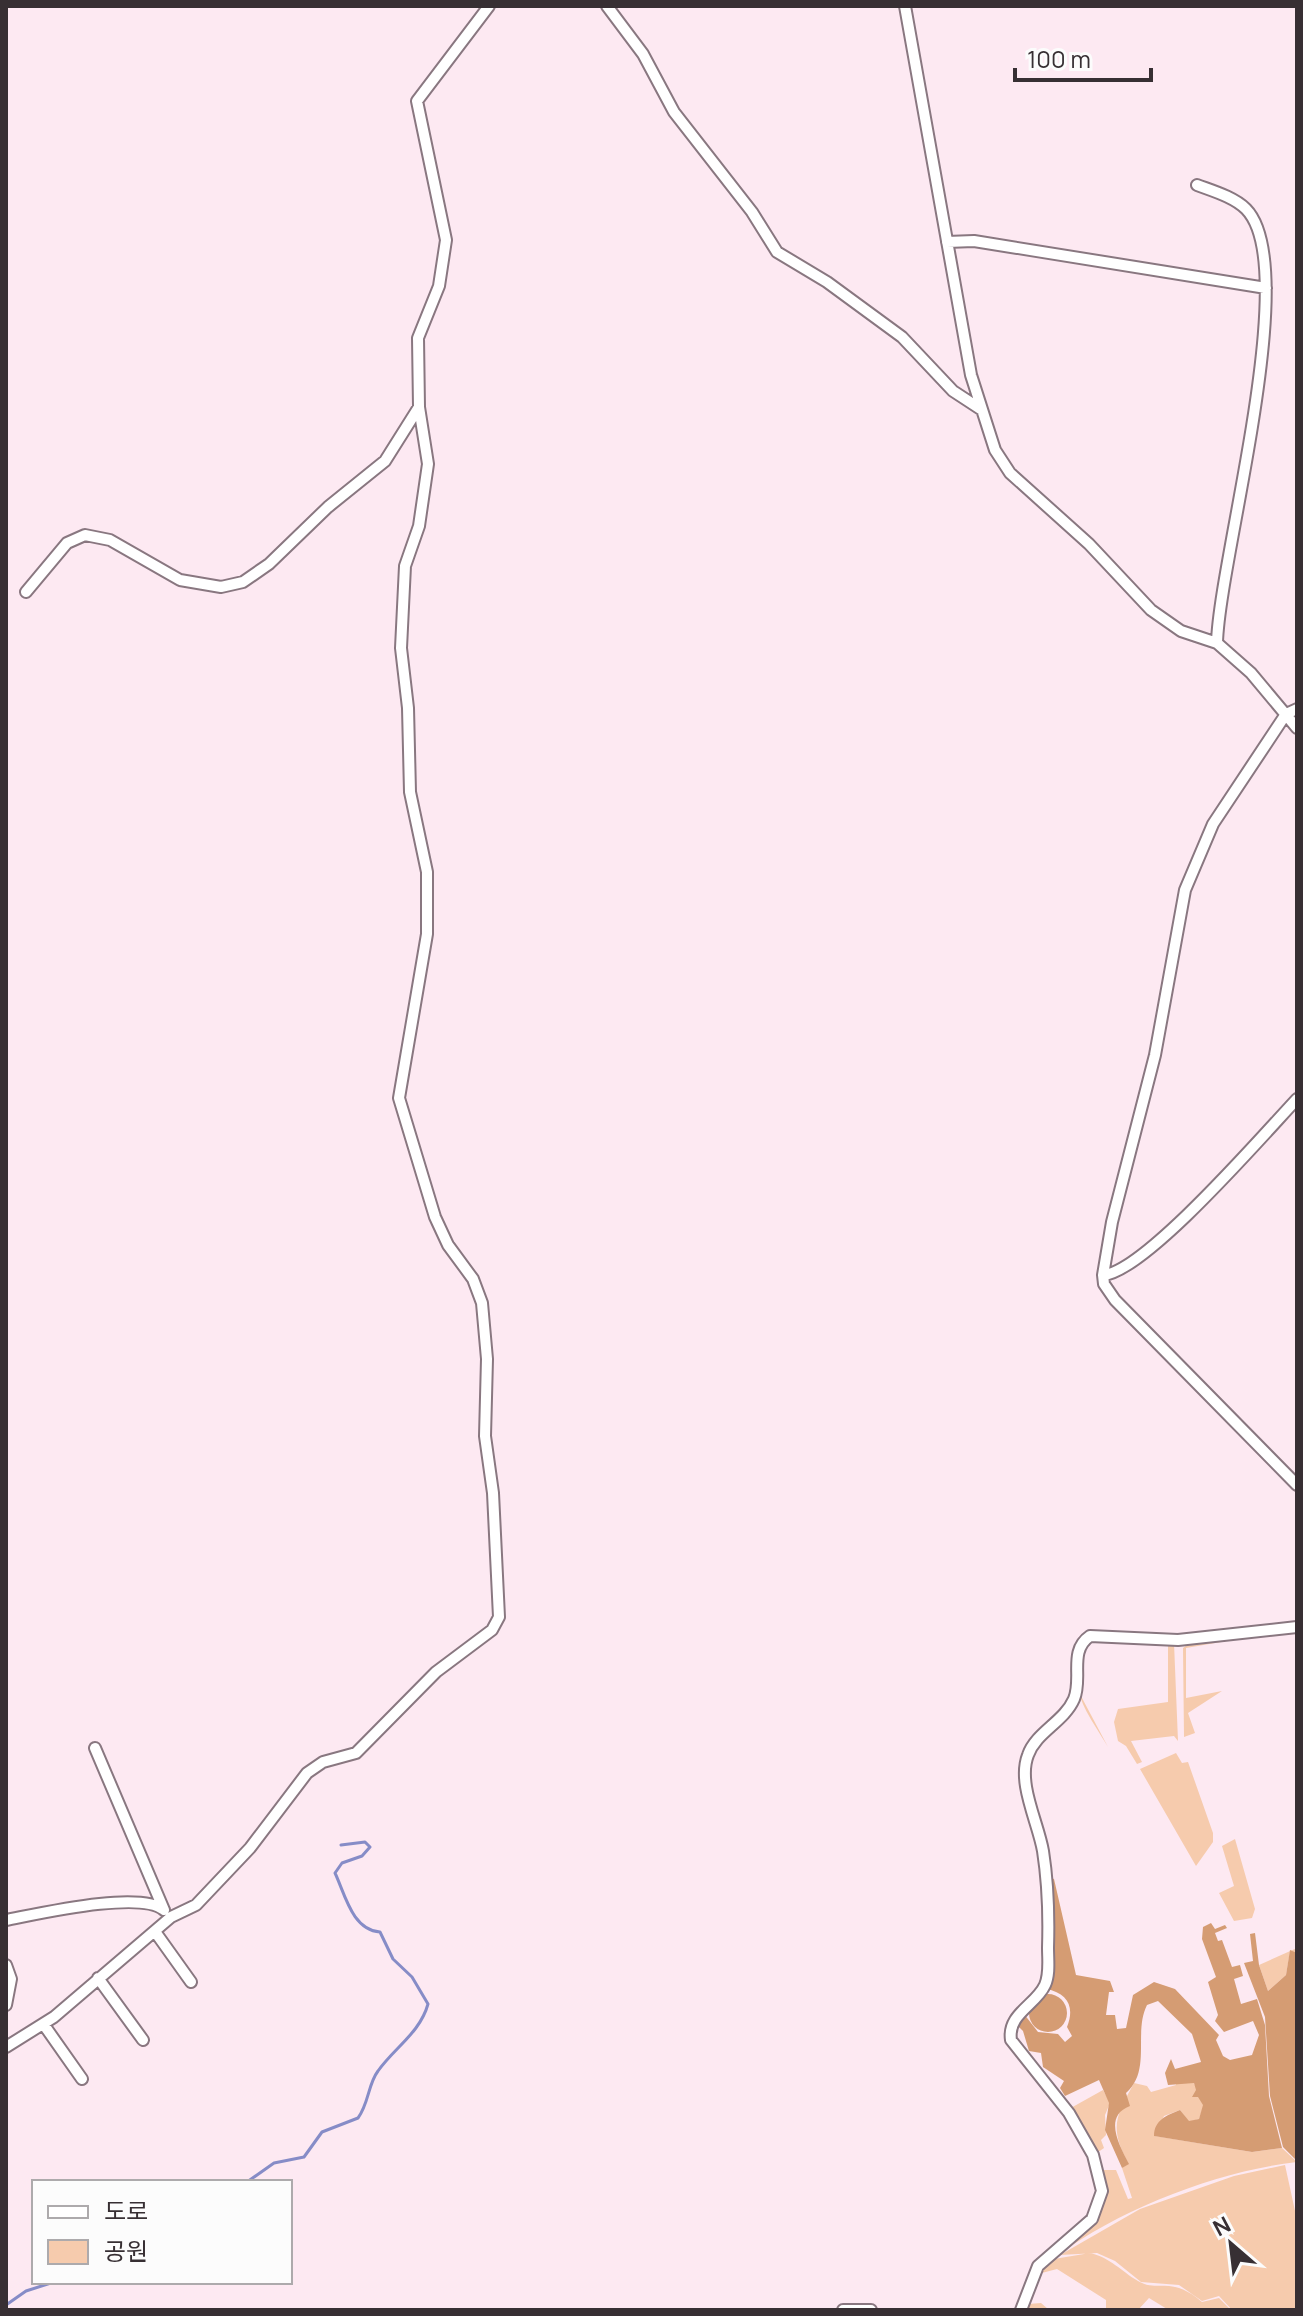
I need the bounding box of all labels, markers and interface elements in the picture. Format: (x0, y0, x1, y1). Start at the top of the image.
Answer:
scale bar (1015, 32, 1151, 82)
text: 100 m (1027, 42, 1091, 75)
legend (32, 2180, 292, 2284)
text: 도로 (104, 2194, 148, 2227)
north arrow (1191, 2204, 1271, 2284)
text: N (1208, 2209, 1236, 2243)
text: 공원 (104, 2234, 148, 2267)

